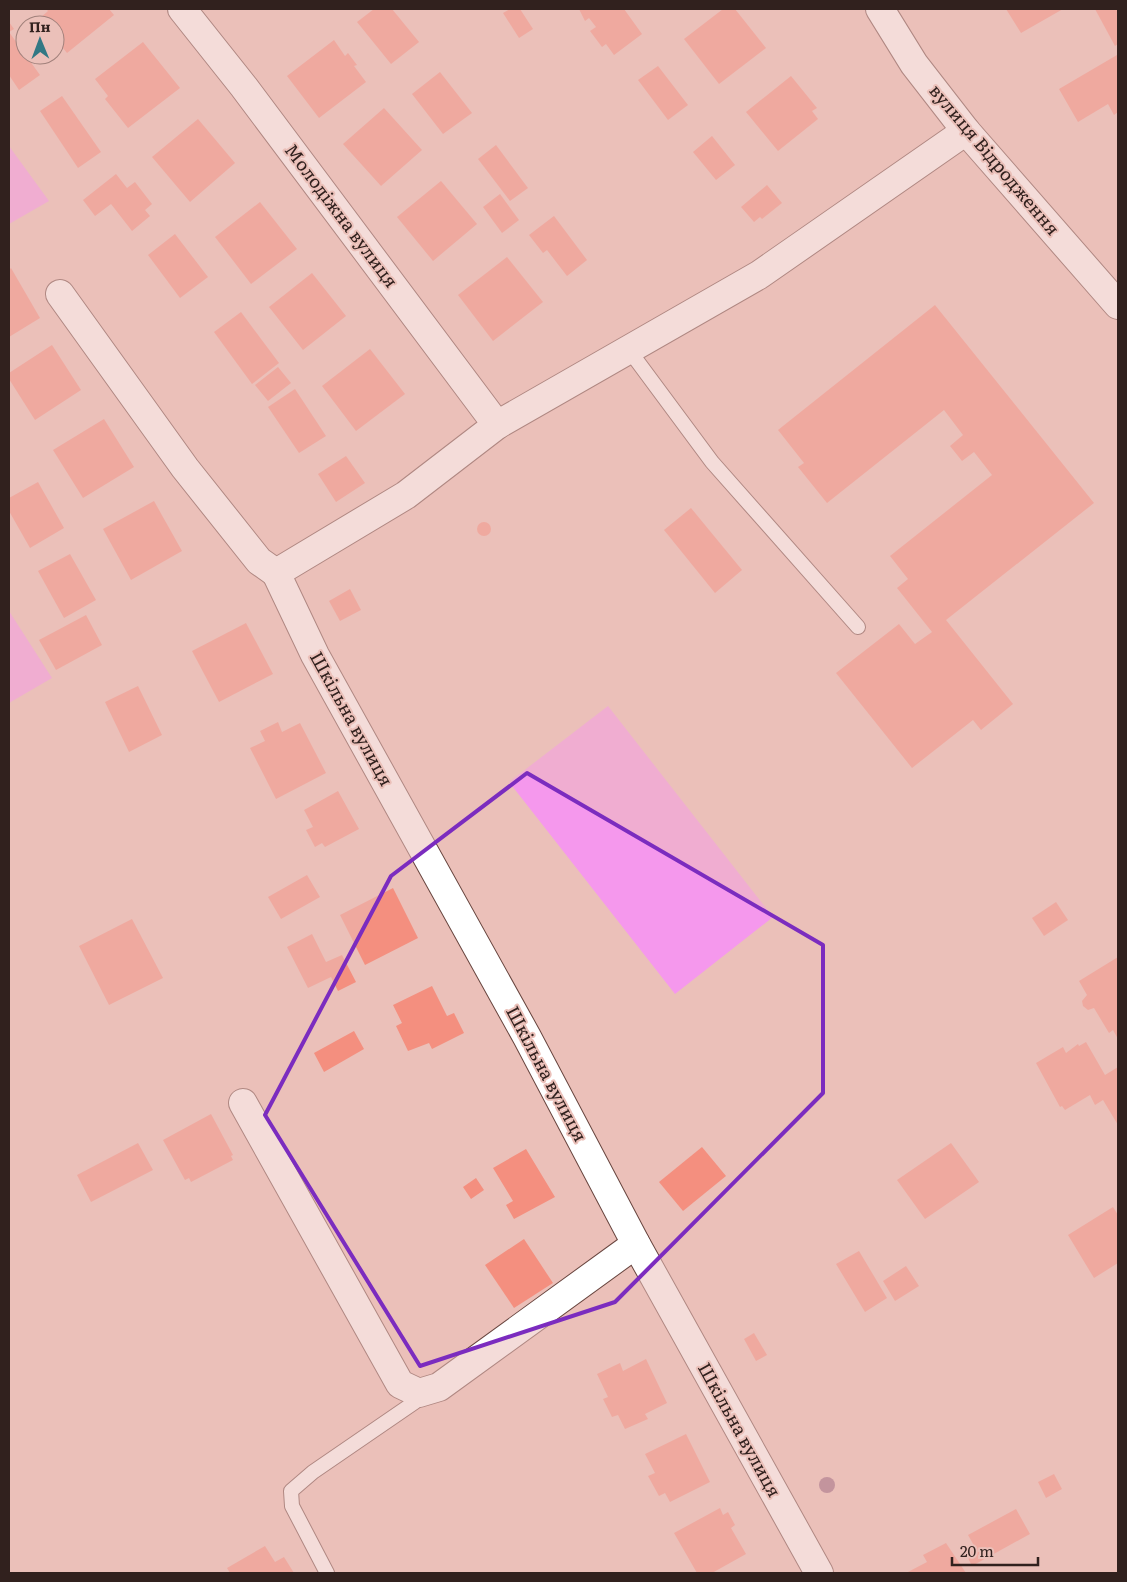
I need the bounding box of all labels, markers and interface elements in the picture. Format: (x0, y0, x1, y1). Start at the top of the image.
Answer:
north arrow (15, 15, 65, 65)
text: Пн (29, 16, 51, 36)
street label: вулиця Відродження (924, 77, 1067, 241)
street label: Молодіжна вулиця (279, 137, 405, 293)
street label: Шкільна вулиця (304, 646, 401, 791)
street label: Шкільна вулиця (500, 1001, 595, 1146)
street label: Шкільна вулиця (692, 1357, 789, 1502)
scale bar (952, 1534, 1038, 1566)
text: 20 m (960, 1539, 994, 1562)

